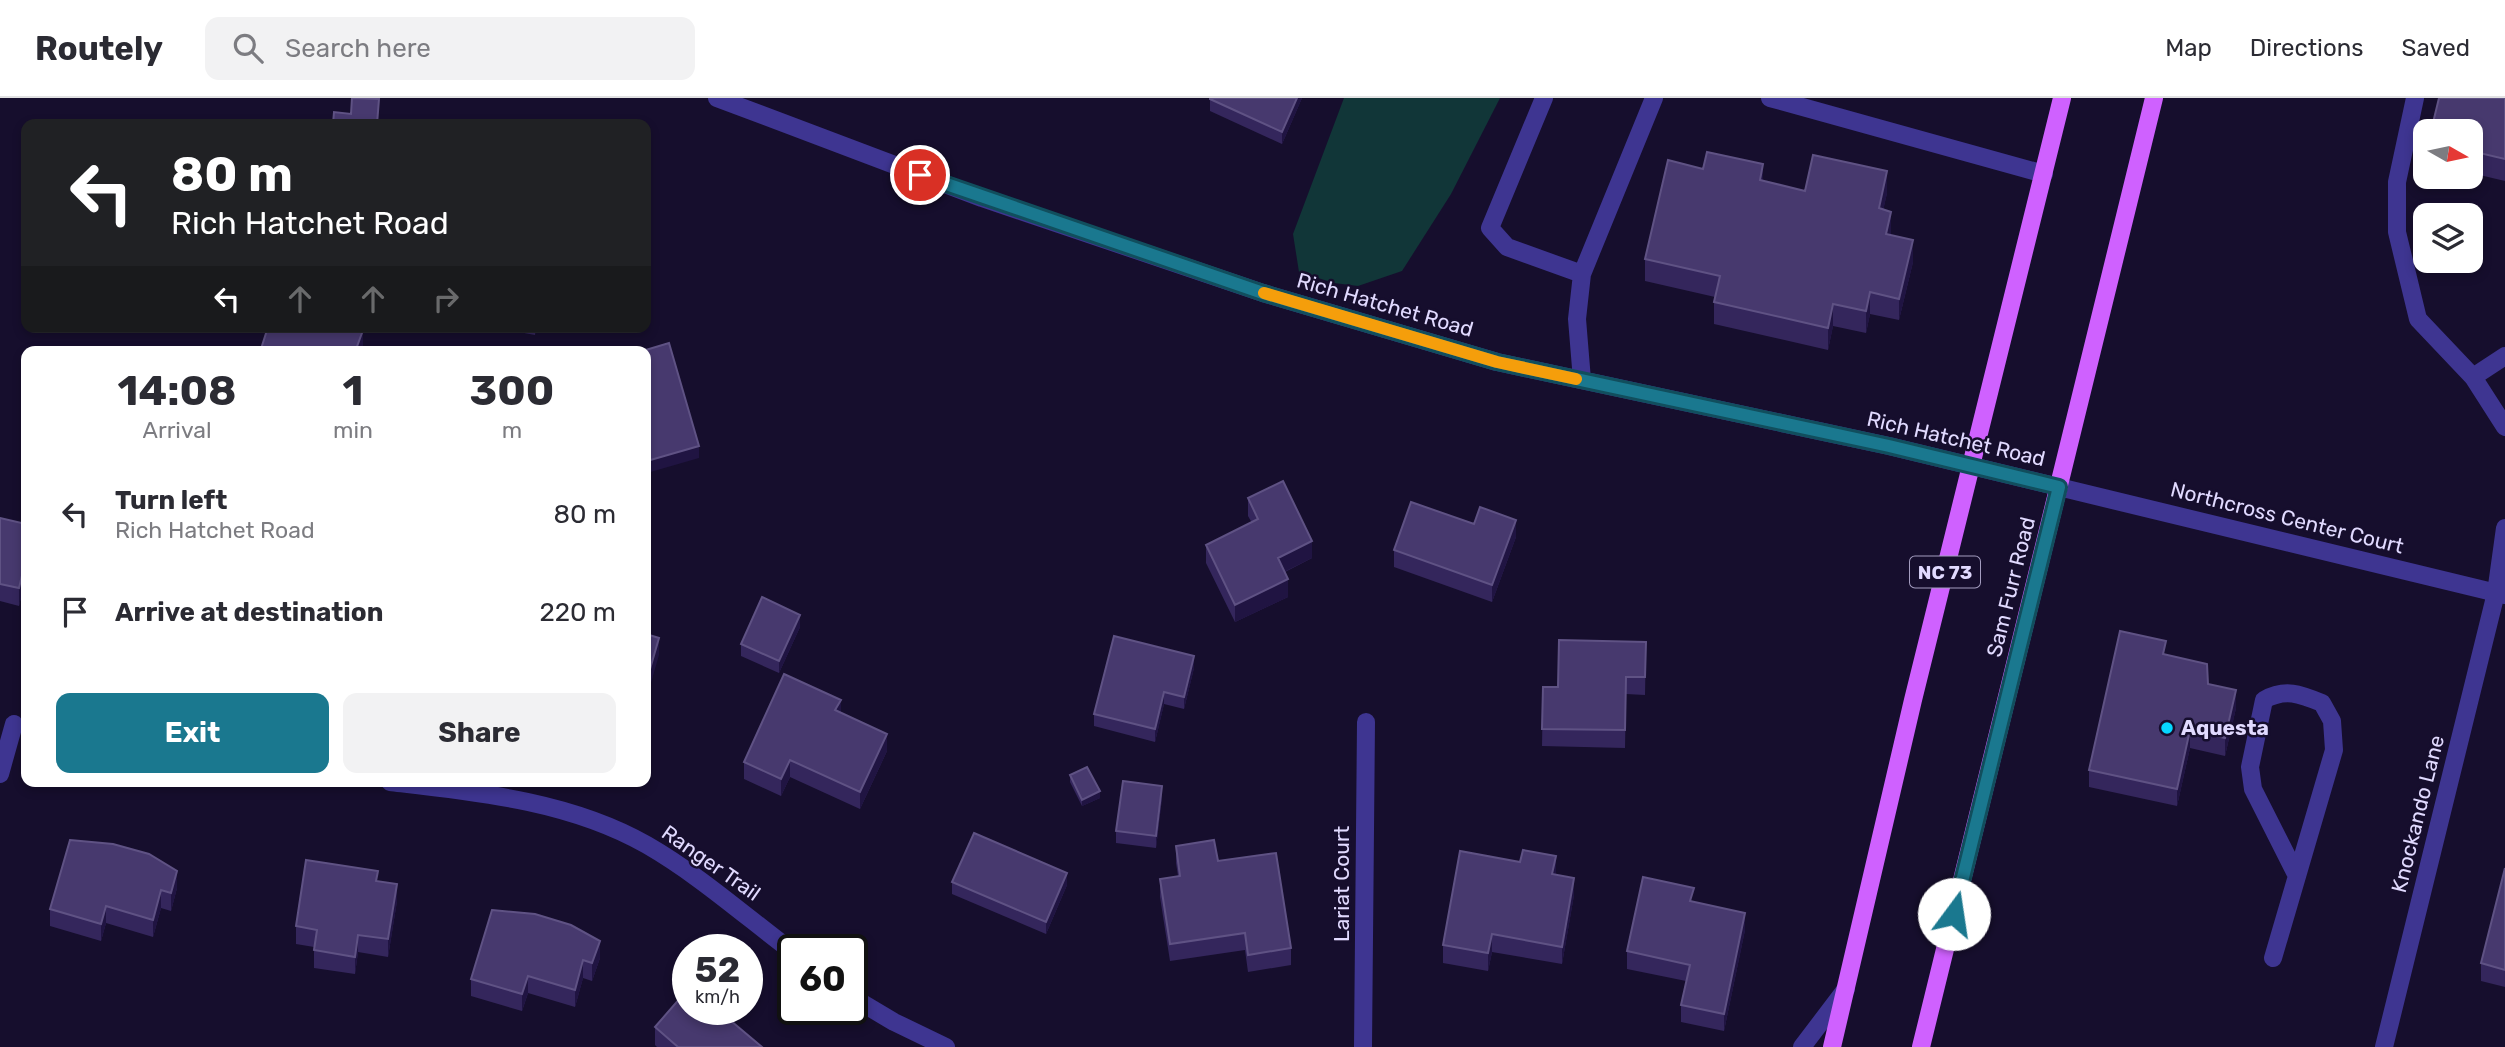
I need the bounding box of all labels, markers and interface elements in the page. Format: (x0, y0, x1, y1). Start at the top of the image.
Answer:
search box (205, 17, 695, 80)
text: Routely (35, 29, 163, 68)
icon: search (229, 29, 267, 67)
text: Search here (285, 33, 431, 64)
text: Map (2165, 34, 2212, 62)
text: Directions (2250, 34, 2363, 62)
text: Saved (2401, 34, 2470, 62)
north arrow (2413, 119, 2483, 189)
map controls (2413, 119, 2483, 273)
text: 80 m (171, 145, 293, 203)
pin (890, 145, 950, 205)
icon: left (56, 147, 147, 238)
icon: arrive (901, 156, 939, 194)
button: layers (2413, 203, 2483, 273)
text: Rich Hatchet Road (171, 204, 449, 242)
street label: Rich Hatchet Road (1294, 267, 1476, 342)
icon: left (208, 280, 246, 318)
icon: ahead (281, 280, 319, 318)
icon: ahead (354, 280, 392, 318)
icon: right (427, 280, 465, 318)
text: 14:08 (118, 366, 236, 416)
text: 1 (343, 366, 363, 416)
text: 300 (470, 366, 554, 416)
street label: Rich Hatchet Road (1865, 406, 2048, 471)
text: Arrival (142, 416, 212, 444)
text: min (333, 416, 373, 444)
text: m (502, 416, 522, 444)
street label: Northcross Center Court (2168, 476, 2406, 559)
text: Turn left (115, 485, 227, 516)
icon: left (56, 495, 94, 533)
text: 80 m (553, 499, 616, 530)
street label: Sam Furr Road (1981, 514, 2040, 660)
text: Rich Hatchet Road (115, 516, 315, 544)
road number: NC 73 (1910, 556, 1980, 587)
icon: arrive (56, 593, 94, 631)
text: Arrive at destination (115, 597, 383, 628)
text: 220 m (539, 597, 616, 628)
button: Exit (56, 693, 329, 773)
button: Share (343, 693, 616, 773)
place label: Aquesta (2181, 715, 2269, 740)
marker: Aquesta (2159, 720, 2175, 736)
street label: Knockando Lane (2386, 732, 2449, 895)
street label: Ranger Trail (657, 820, 765, 906)
street label: Lariat Court (1329, 826, 1354, 942)
position arrow (1917, 877, 1991, 951)
speed limit sign: 60 (777, 934, 868, 1025)
text: 52 (695, 949, 740, 991)
text: km/h (695, 986, 740, 1008)

